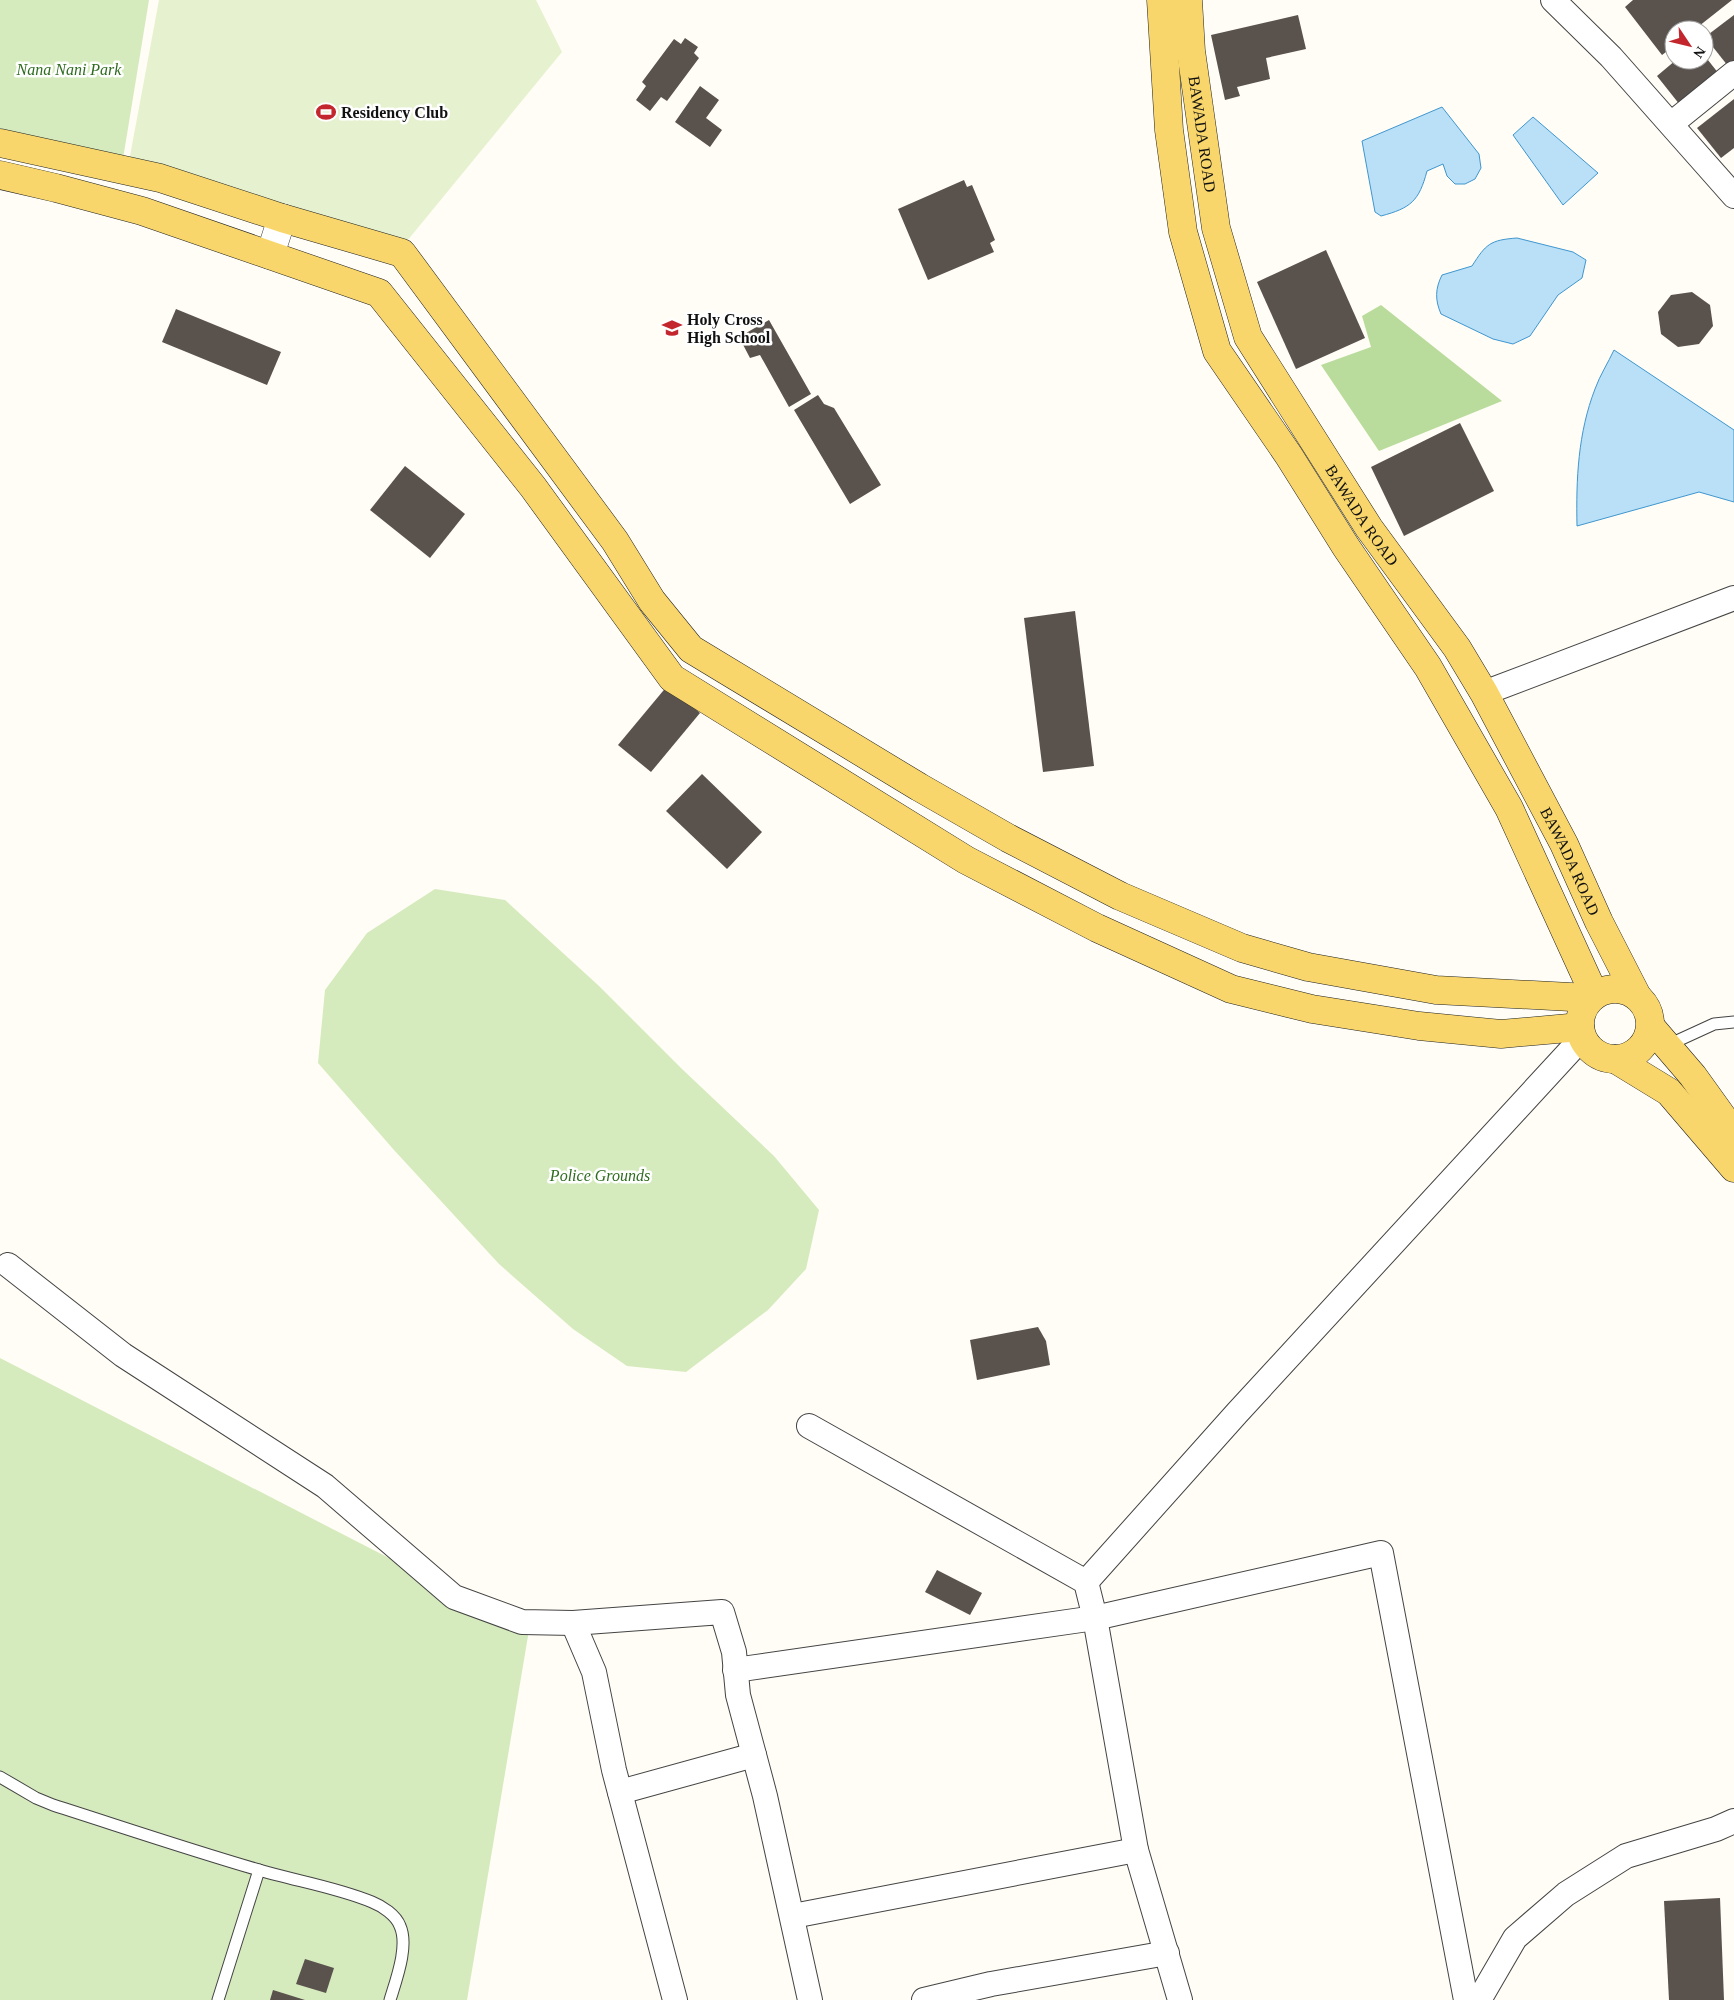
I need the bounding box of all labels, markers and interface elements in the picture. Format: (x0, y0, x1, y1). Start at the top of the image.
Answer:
north arrow (1664, 20, 1714, 70)
text: N (1690, 44, 1708, 61)
park label: Nana Nani Park (16, 61, 122, 78)
street label: BAWADA ROAD (1186, 75, 1219, 193)
sports icon: Residency Club (315, 101, 337, 123)
place label: Residency Club (341, 104, 448, 122)
place label: Holy Cross High School (687, 311, 771, 347)
school or university icon: Holy Cross High School (661, 317, 683, 339)
street label: BAWADA ROAD (1322, 462, 1402, 569)
street label: BAWADA ROAD (1537, 805, 1603, 918)
park label: Police Grounds (549, 1167, 650, 1184)

